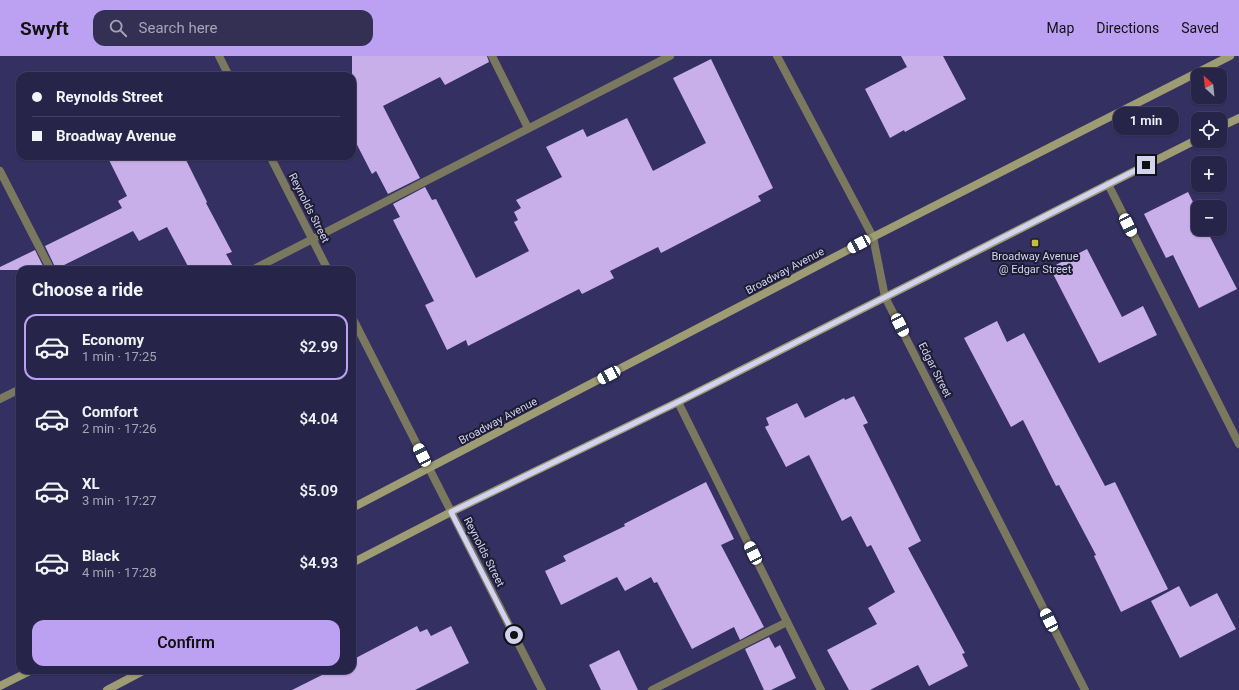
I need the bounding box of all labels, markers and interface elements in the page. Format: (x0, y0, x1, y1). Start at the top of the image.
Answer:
search box (93, 10, 373, 46)
text: Swyft (20, 17, 69, 40)
icon: search (107, 17, 129, 39)
text: Search here (139, 19, 218, 37)
text: Map (1047, 20, 1074, 36)
text: Directions (1096, 20, 1159, 36)
text: Saved (1181, 20, 1219, 36)
north arrow (1191, 68, 1227, 104)
map controls (1191, 68, 1227, 236)
text: Reynolds Street (56, 88, 163, 106)
callout: 1 min (1113, 107, 1179, 135)
button: locate (1191, 112, 1227, 148)
text: 1 min (1130, 113, 1162, 128)
text: Broadway Avenue (56, 127, 176, 145)
route end (1137, 156, 1155, 174)
button: + (1191, 156, 1227, 192)
street label: Reynolds Street (286, 171, 332, 245)
button: − (1191, 200, 1227, 236)
car (1117, 212, 1139, 238)
car (846, 233, 872, 255)
marker: Broadway Avenue @ Edgar Street (1030, 238, 1040, 248)
street label: Broadway Avenue (744, 245, 827, 297)
place label: Broadway Avenue @ Edgar Street (991, 250, 1079, 276)
text: Choose a ride (32, 279, 143, 300)
car (889, 312, 911, 338)
icon: car (34, 329, 70, 365)
text: Economy (82, 331, 144, 349)
text: $2.99 (299, 338, 338, 356)
street label: Edgar Street (916, 340, 955, 400)
text: 1 min · 17:25 (82, 349, 157, 364)
car (596, 364, 622, 386)
street label: Broadway Avenue (457, 395, 540, 447)
icon: car (34, 401, 70, 437)
text: Comfort (82, 403, 138, 421)
text: $4.04 (299, 410, 338, 428)
text: 2 min · 17:26 (82, 421, 157, 436)
car (411, 442, 433, 468)
icon: car (34, 473, 70, 509)
text: XL (82, 475, 100, 493)
text: $5.09 (299, 482, 338, 500)
text: 3 min · 17:27 (82, 493, 157, 508)
street label: Reynolds Street (461, 515, 507, 589)
car (742, 540, 764, 566)
icon: car (34, 545, 70, 581)
text: Black (82, 547, 119, 565)
text: $4.93 (299, 554, 338, 572)
text: 4 min · 17:28 (82, 565, 157, 580)
car (1038, 607, 1060, 633)
button: Confirm (32, 620, 340, 666)
route start (505, 626, 523, 644)

